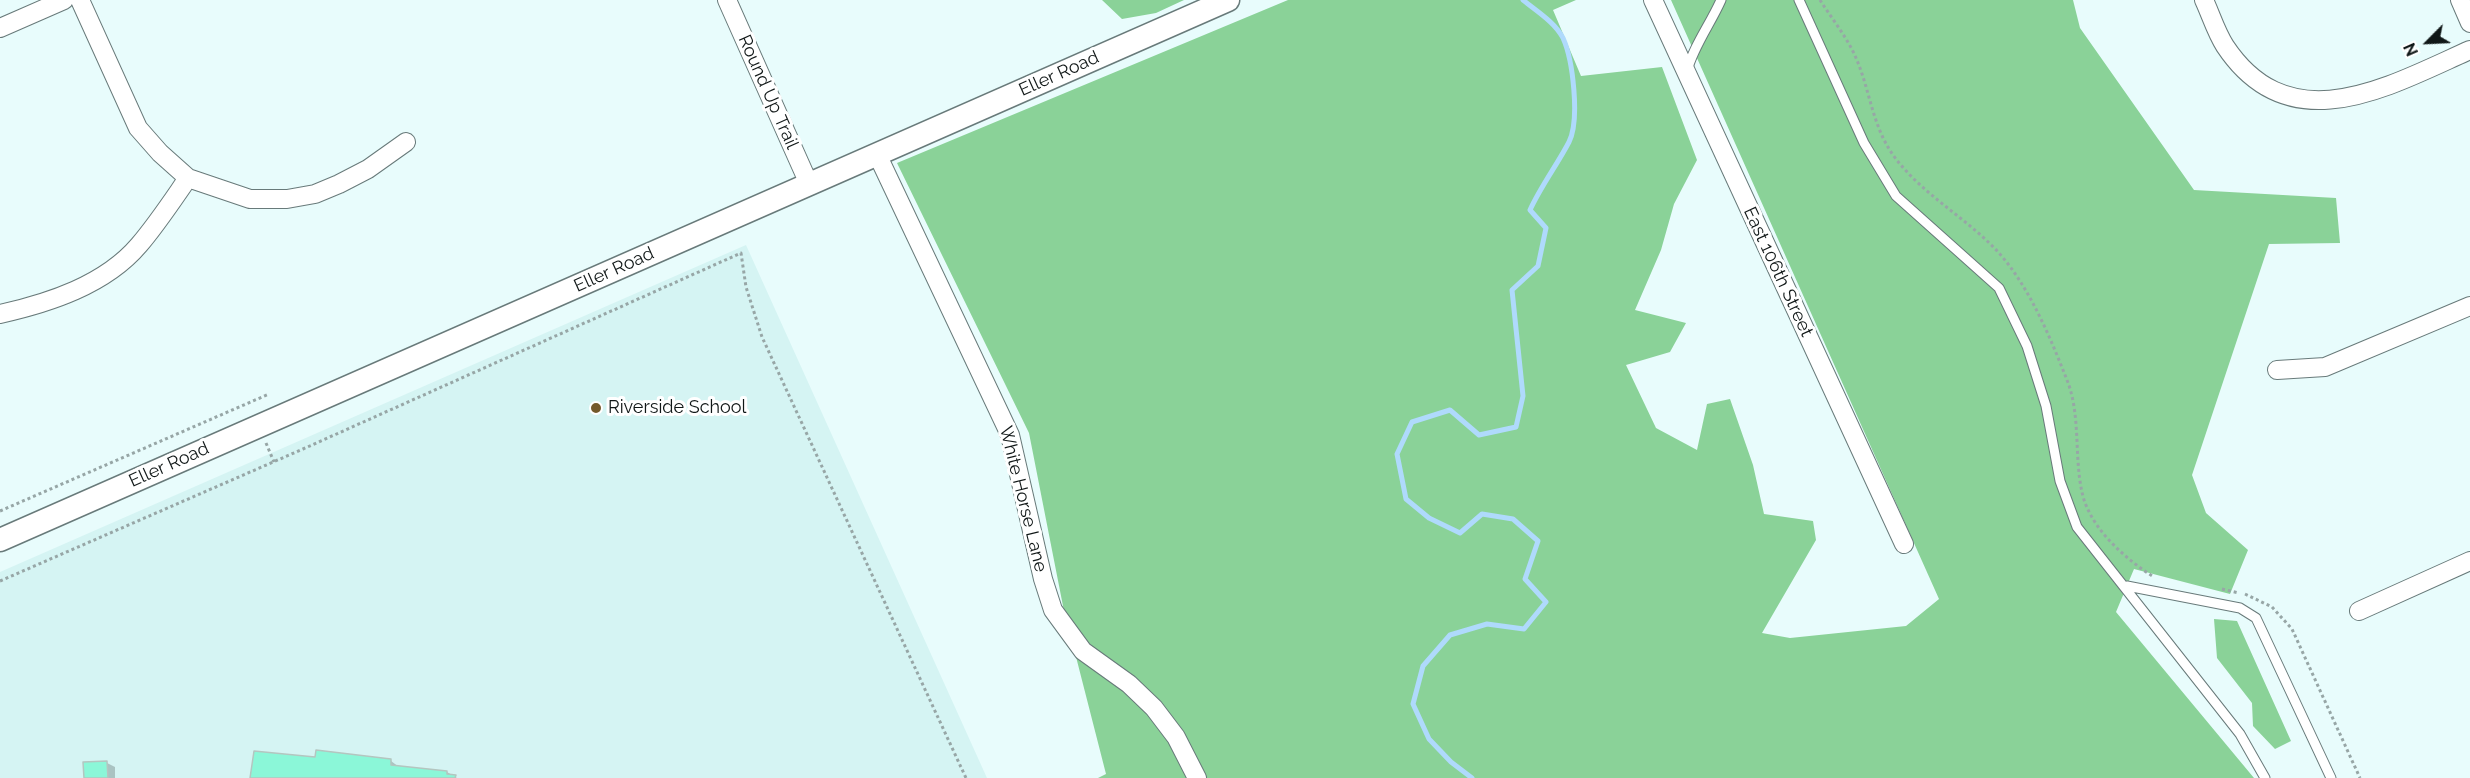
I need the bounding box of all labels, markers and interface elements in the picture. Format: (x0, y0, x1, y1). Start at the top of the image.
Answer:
north arrow (2398, 12, 2458, 72)
street label: Round Up Trail (733, 32, 803, 152)
text: N (2400, 40, 2422, 59)
street label: Eller Road (1016, 47, 1102, 101)
street label: East 106th Street (1738, 204, 1818, 340)
street label: Eller Road (571, 243, 657, 297)
place label: Riverside School (608, 397, 746, 419)
marker: Riverside School (589, 401, 603, 415)
street label: White Horse Lane (994, 424, 1052, 574)
street label: Eller Road (126, 438, 212, 492)

